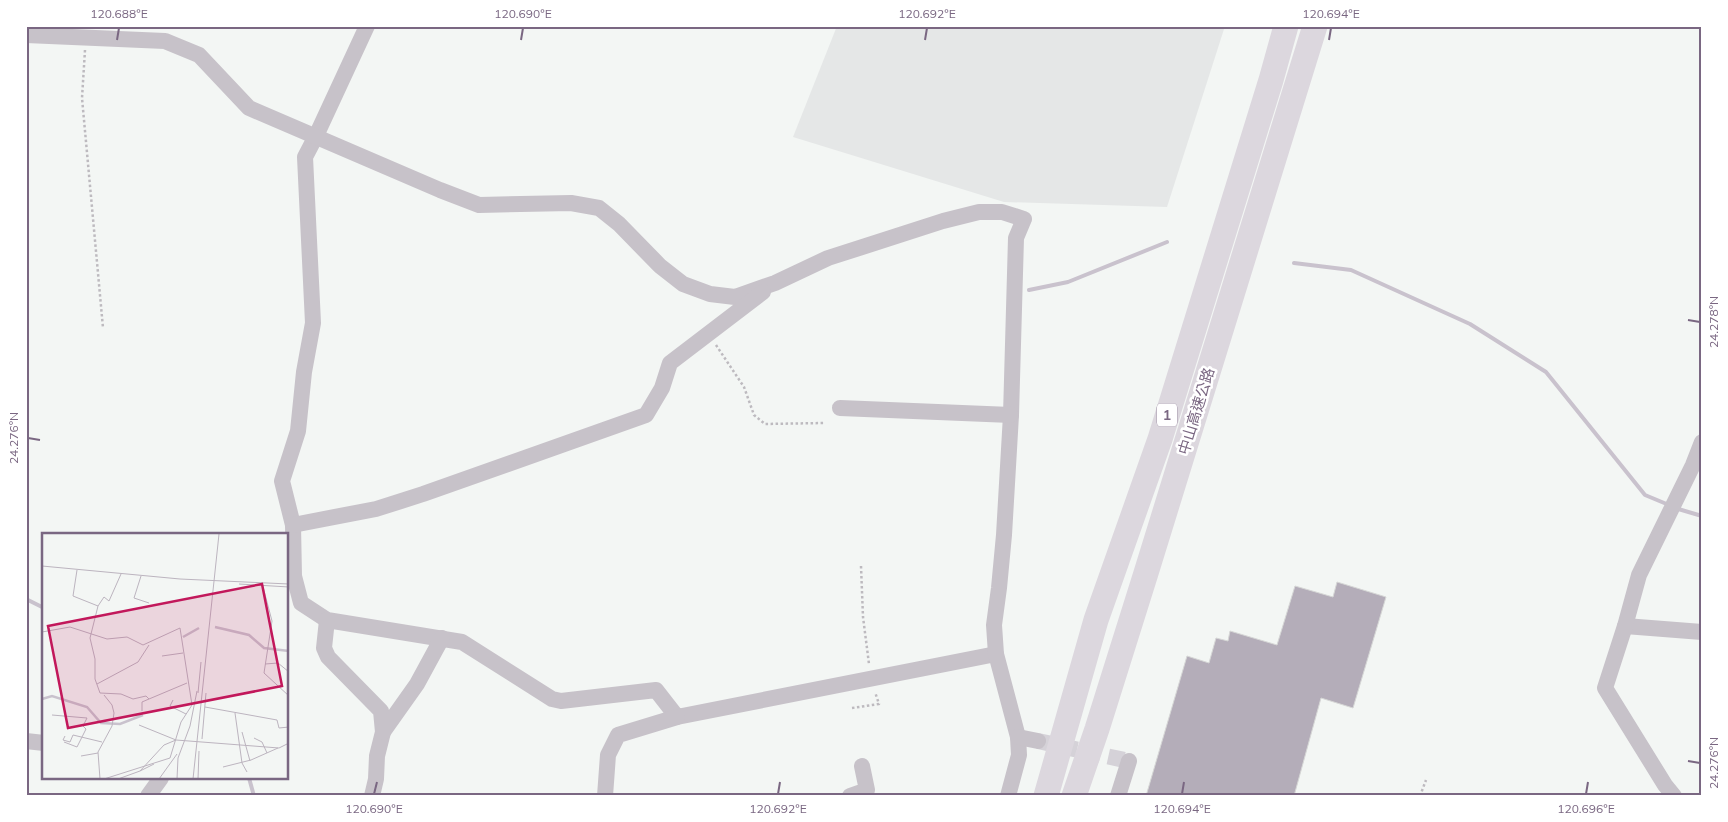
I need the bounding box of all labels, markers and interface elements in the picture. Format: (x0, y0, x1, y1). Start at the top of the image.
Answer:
text: 120.688°E (90, 6, 148, 21)
text: 120.690°E (494, 6, 552, 21)
text: 120.692°E (898, 6, 956, 21)
text: 120.694°E (1302, 6, 1360, 21)
text: 24.278°N (1706, 296, 1721, 348)
street label: 中山高速公路 (1174, 365, 1218, 457)
road number: 1 (1157, 404, 1177, 426)
text: 24.276°N (6, 412, 21, 464)
inset map (42, 533, 289, 780)
text: 24.276°N (1706, 737, 1721, 789)
text: 120.690°E (345, 801, 403, 816)
text: 120.692°E (749, 801, 807, 816)
text: 120.694°E (1153, 801, 1211, 816)
text: 120.696°E (1557, 801, 1615, 816)

